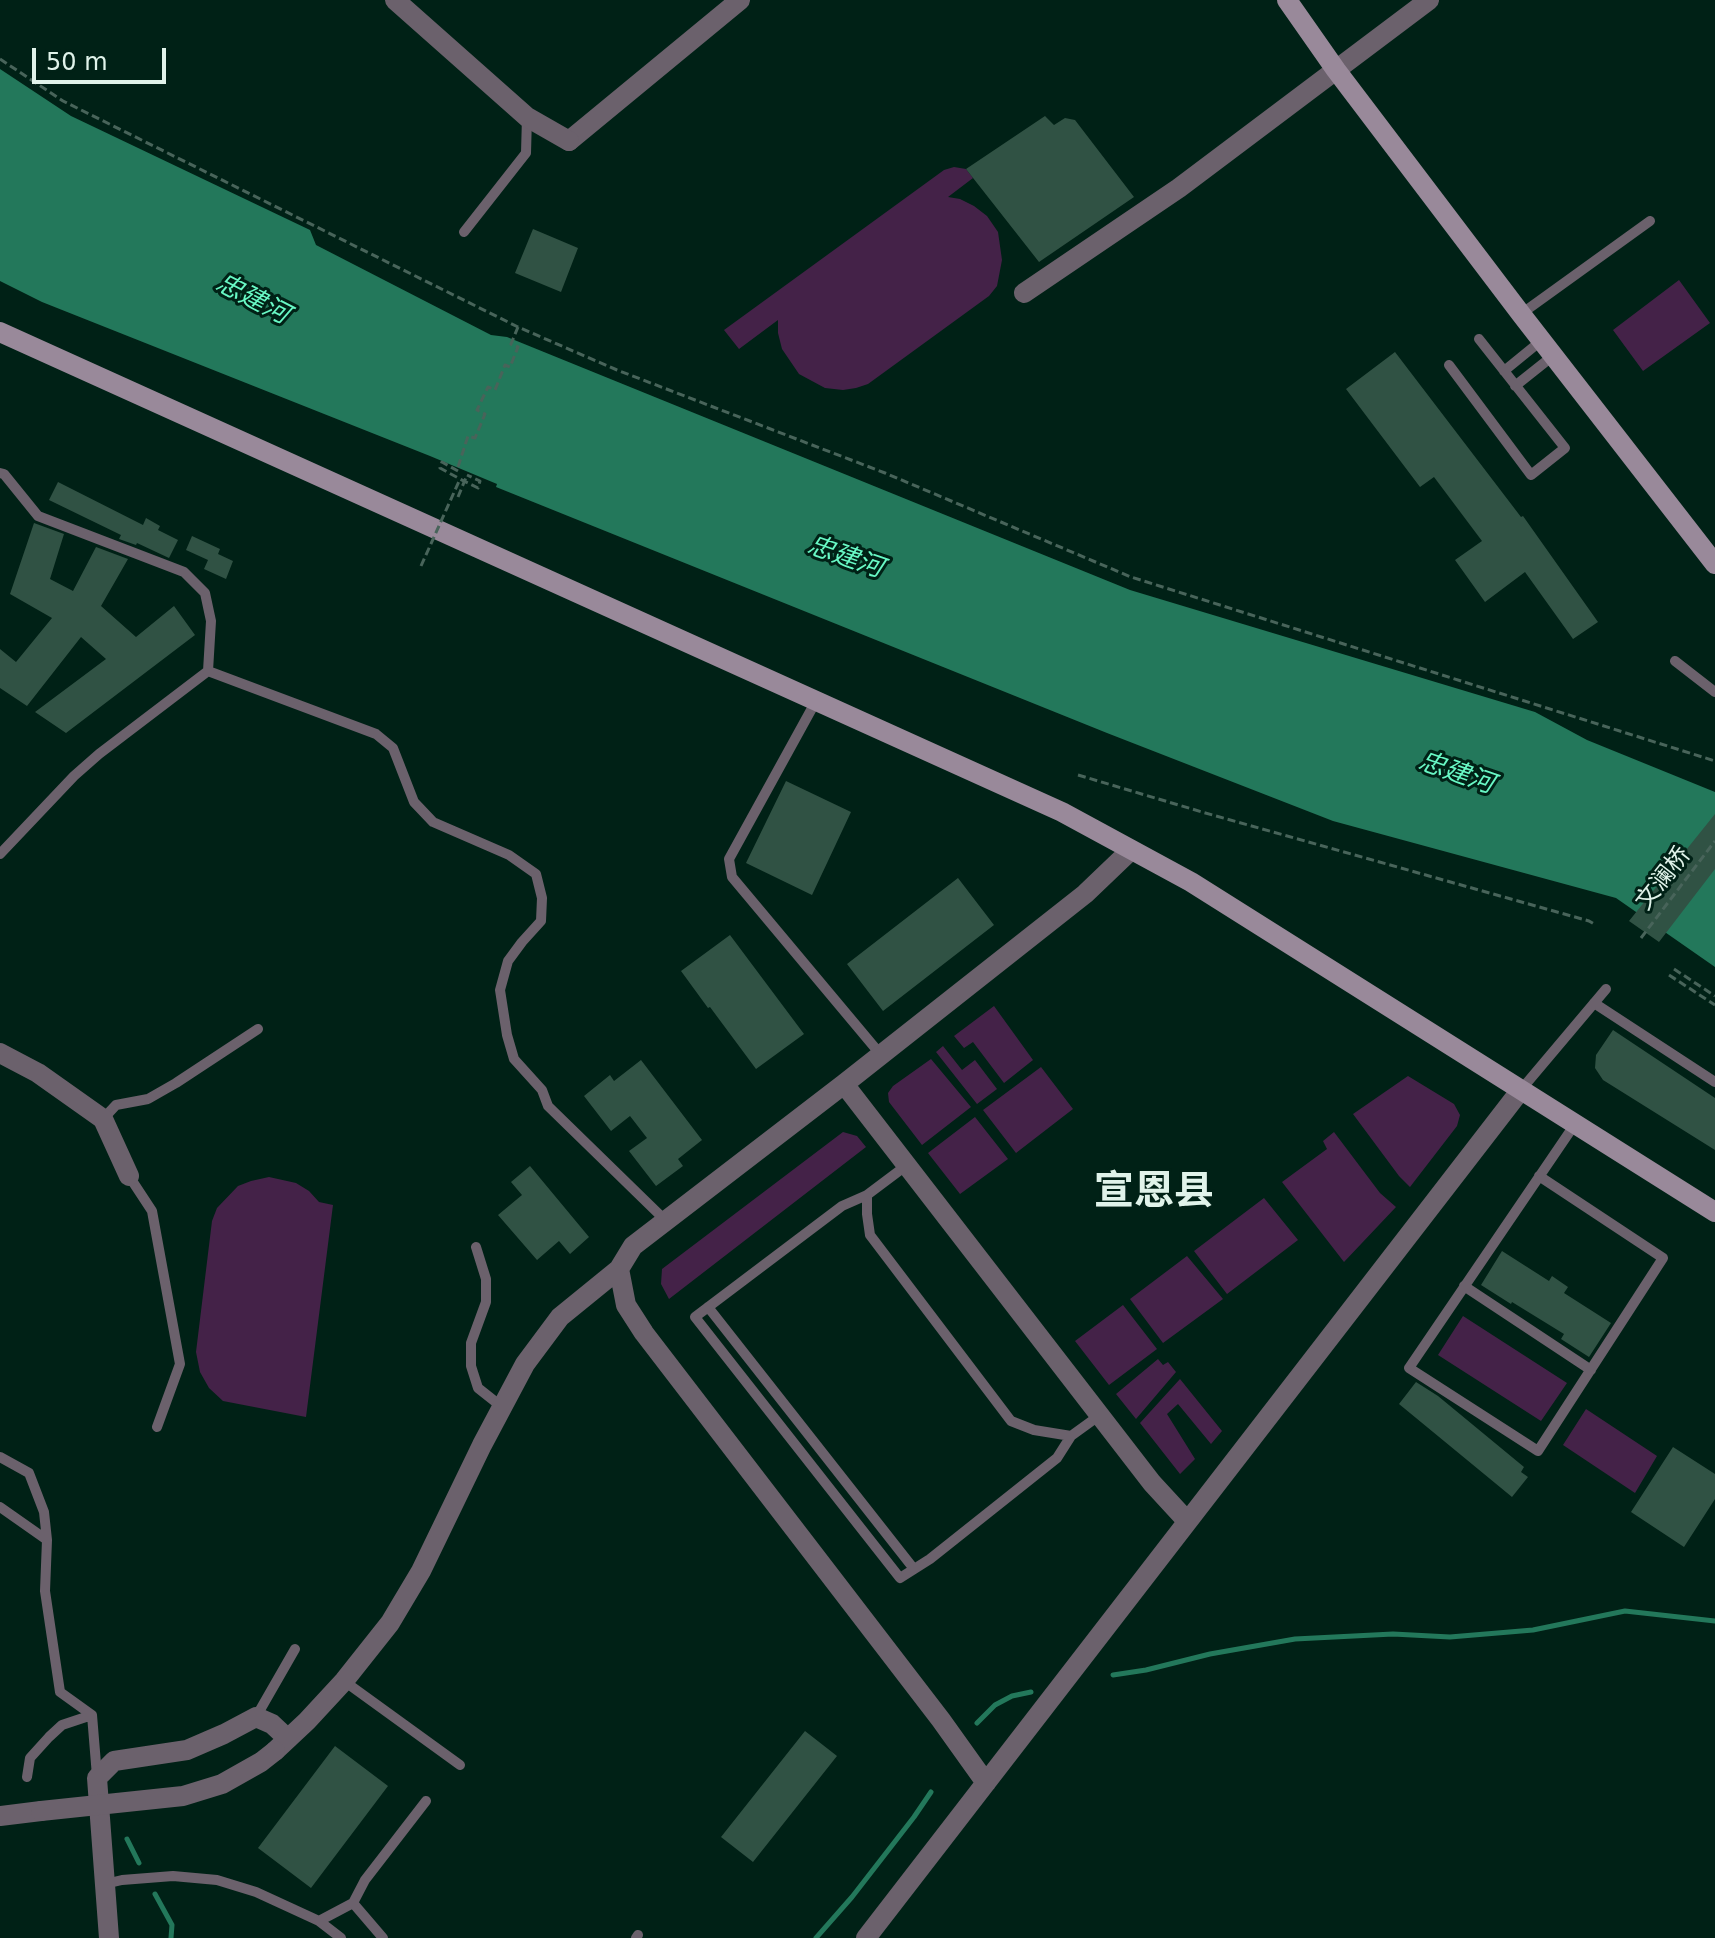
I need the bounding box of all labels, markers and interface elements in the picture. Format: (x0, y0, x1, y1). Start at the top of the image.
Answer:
scale bar (36, 32, 170, 82)
text: 50 m (46, 48, 108, 76)
water label: 忠建河 (210, 268, 294, 332)
water label: 忠建河 (803, 531, 887, 585)
water label: 忠建河 (1414, 747, 1498, 801)
street label: 文澜桥 (1630, 842, 1698, 916)
district label: 宣恩县 (1094, 1170, 1214, 1218)

